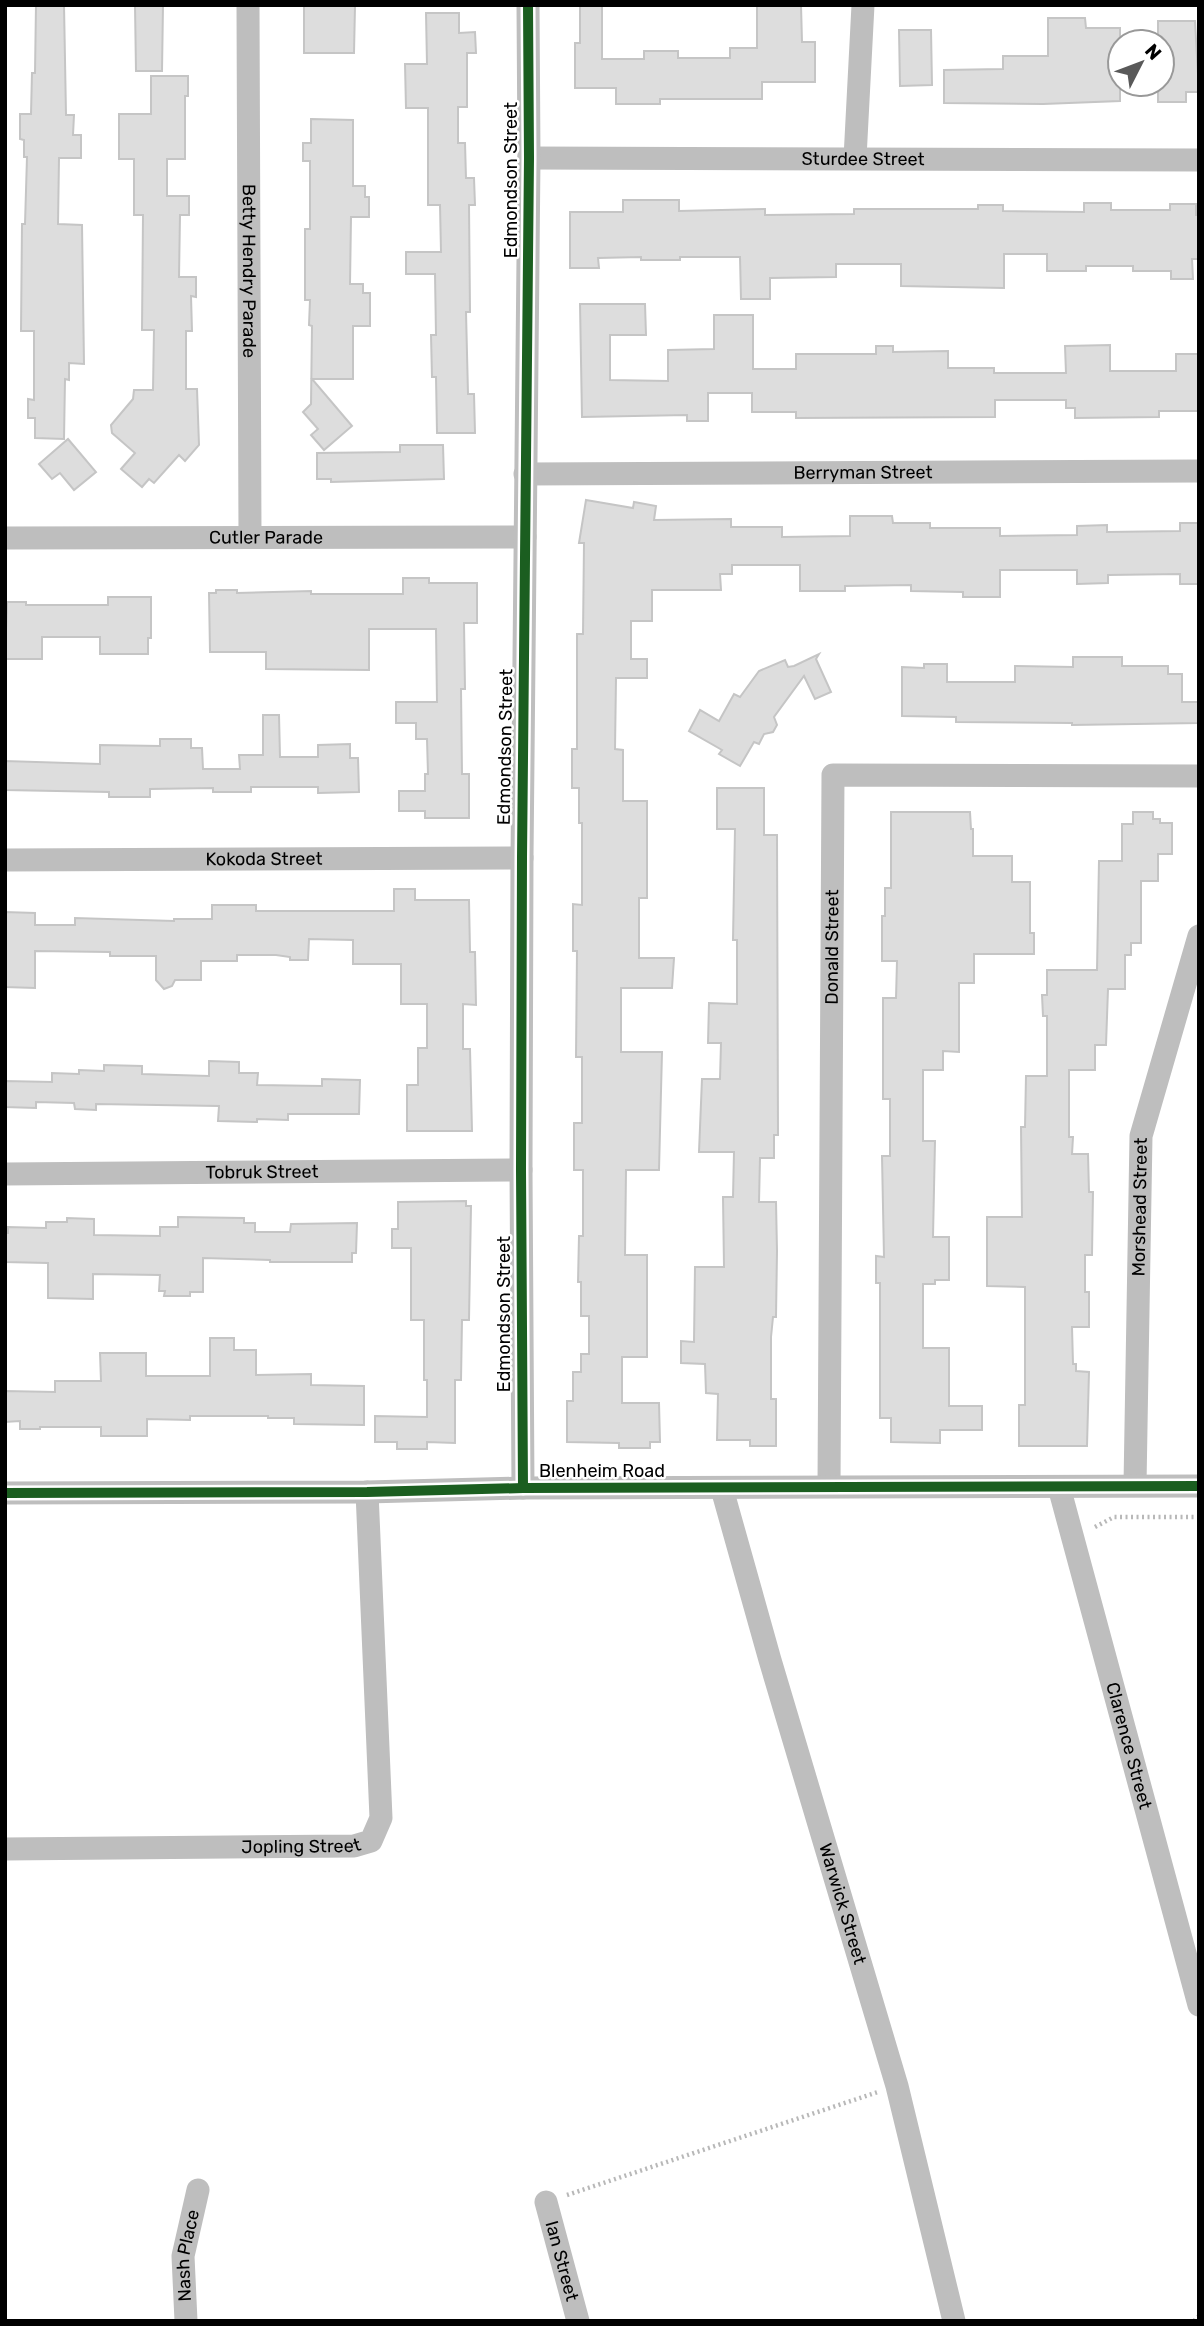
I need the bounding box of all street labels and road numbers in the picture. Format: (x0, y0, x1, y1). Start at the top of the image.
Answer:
street label: Edmondson Street (500, 102, 522, 258)
street label: Sturdee Street (801, 148, 925, 170)
street label: Betty Hendry Parade (238, 184, 260, 358)
street label: Berryman Street (793, 461, 933, 484)
street label: Cutler Parade (209, 526, 323, 549)
street label: Edmondson Street (493, 669, 517, 825)
street label: Kokoda Street (205, 848, 323, 870)
street label: Donald Street (821, 889, 843, 1005)
street label: Morshead Street (1128, 1137, 1152, 1277)
street label: Tobruk Street (205, 1161, 319, 1183)
street label: Edmondson Street (493, 1236, 515, 1392)
street label: Blenheim Road (539, 1460, 665, 1482)
street label: Clarence Street (1101, 1680, 1157, 1812)
street label: Jopling Street (241, 1834, 364, 1858)
street label: Warwick Street (814, 1841, 871, 1967)
street label: Nash Place (172, 2207, 204, 2302)
street label: Ian Street (541, 2218, 583, 2304)

